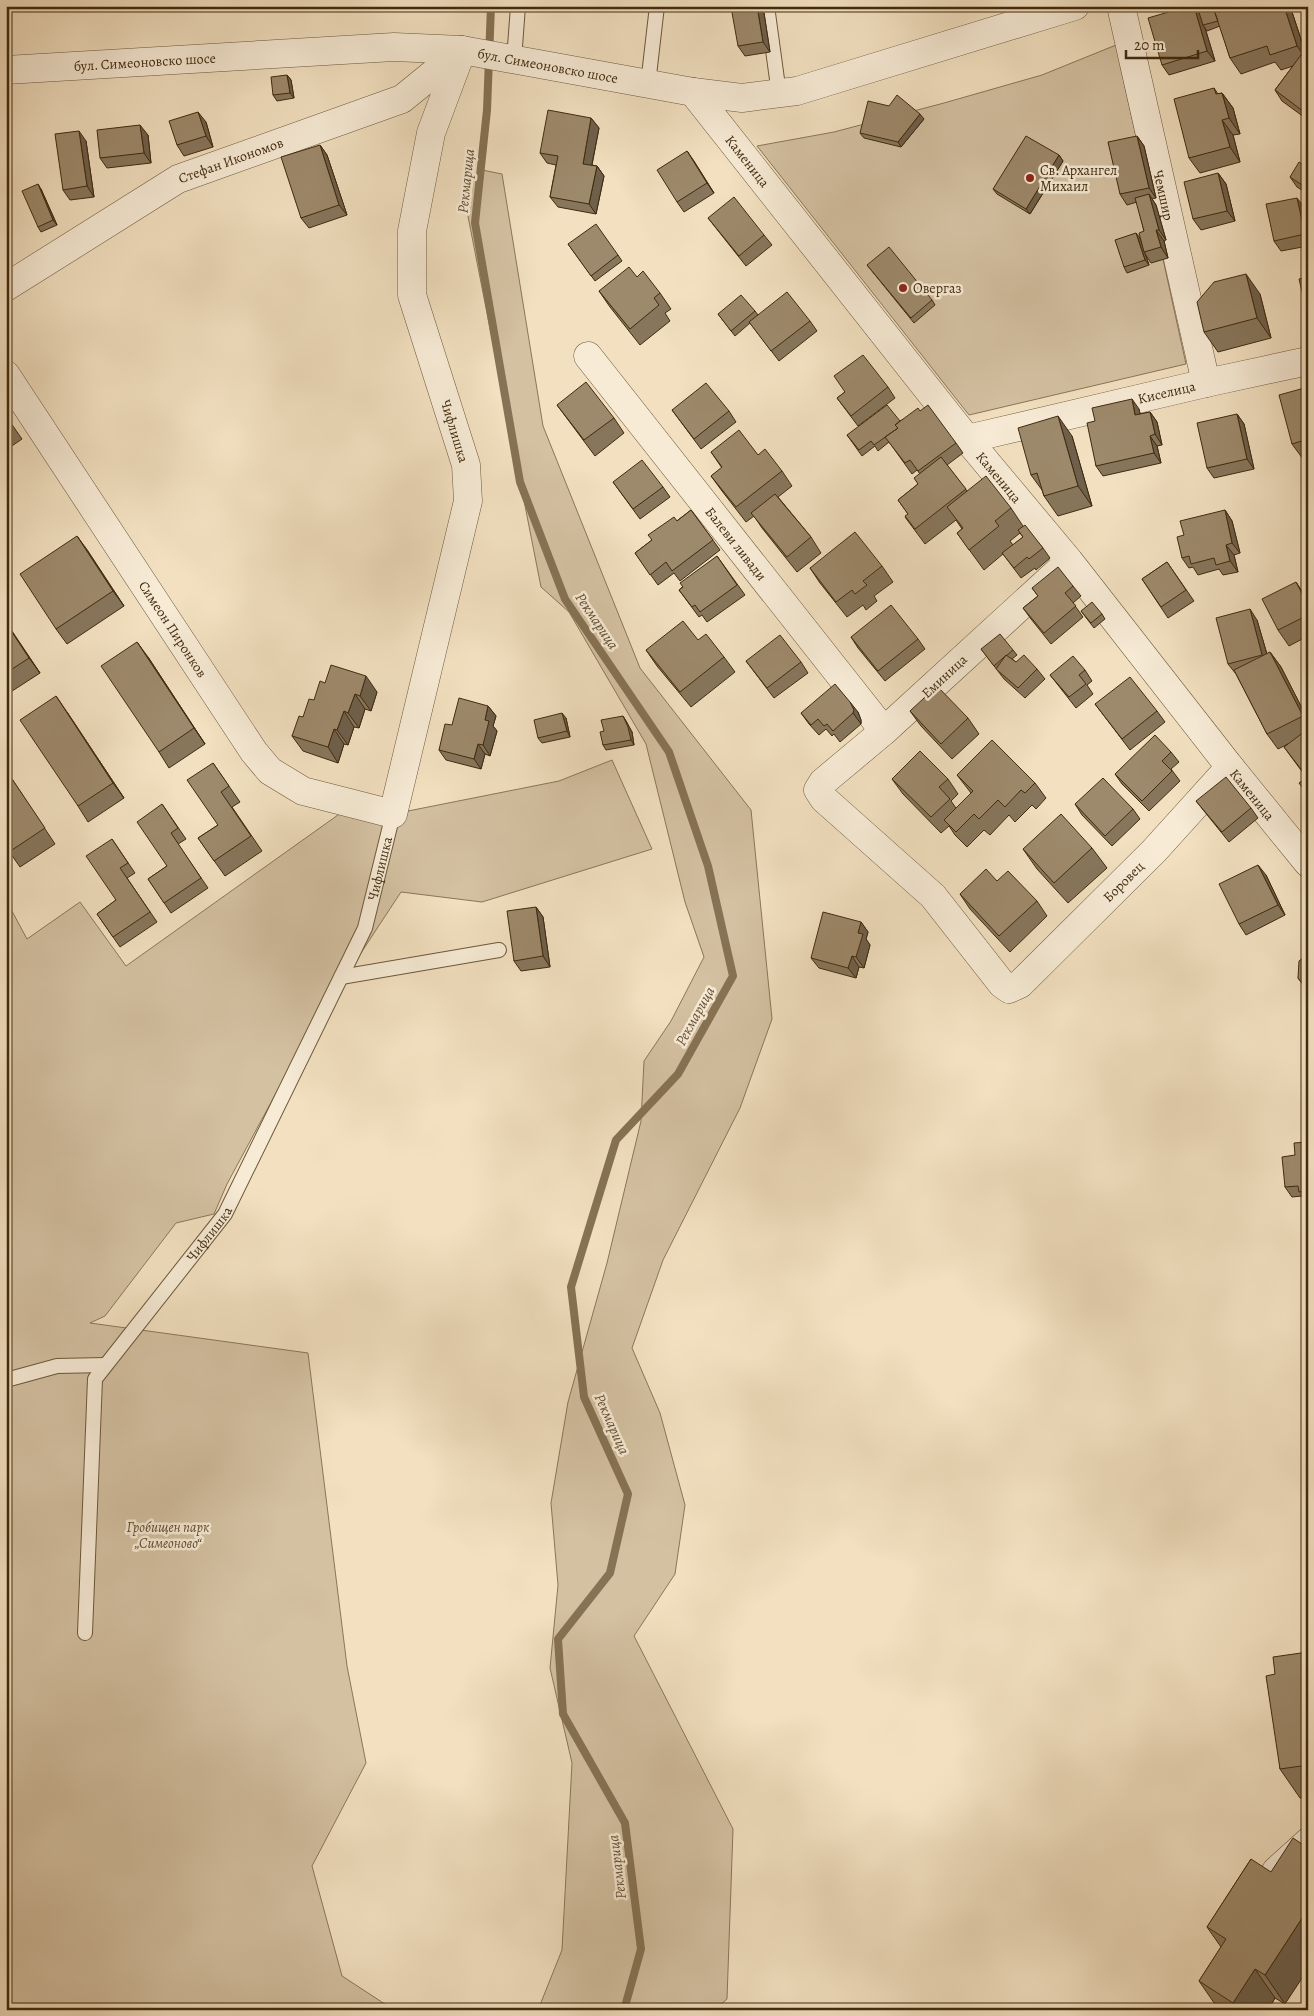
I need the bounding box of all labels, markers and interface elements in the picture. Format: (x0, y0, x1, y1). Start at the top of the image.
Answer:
scale bar (1126, 28, 1199, 60)
text: 20 m (1134, 35, 1165, 55)
street label: бул. Симеоновско шосе (476, 44, 620, 88)
street label: бул. Симеоновско шосе (73, 49, 216, 76)
street label: Каменица (721, 131, 774, 192)
street label: Стефан Икономов (176, 133, 286, 188)
water label: Рекмарица (453, 148, 479, 214)
place label: Св. Архангел Михаил (1040, 161, 1117, 196)
street label: Чемшир (1148, 168, 1178, 222)
marker: Св. Архангел Михаил (1024, 172, 1036, 184)
place label: Овергаз (913, 279, 961, 298)
marker: Овергаз (897, 282, 909, 294)
street label: Киселица (1136, 377, 1198, 409)
street label: Чифлишка (436, 397, 473, 466)
street label: Каменица (972, 448, 1026, 508)
street label: Балеви ливади (701, 503, 771, 585)
street label: Симеон Пиронков (134, 577, 212, 682)
water label: Рекмарица (571, 589, 623, 653)
street label: Еминица (917, 650, 972, 702)
street label: Каменица (1225, 765, 1279, 825)
street label: Чифлишка (363, 834, 397, 902)
street label: Боровец (1099, 857, 1148, 907)
water label: Рекмарица (671, 983, 719, 1049)
street label: Чифлишка (182, 1203, 237, 1266)
water label: Рекмарица (590, 1390, 634, 1458)
park label: Гробищен парк „Симеоново“ (127, 1518, 209, 1553)
water label: Рекмарица (603, 1834, 631, 1900)

